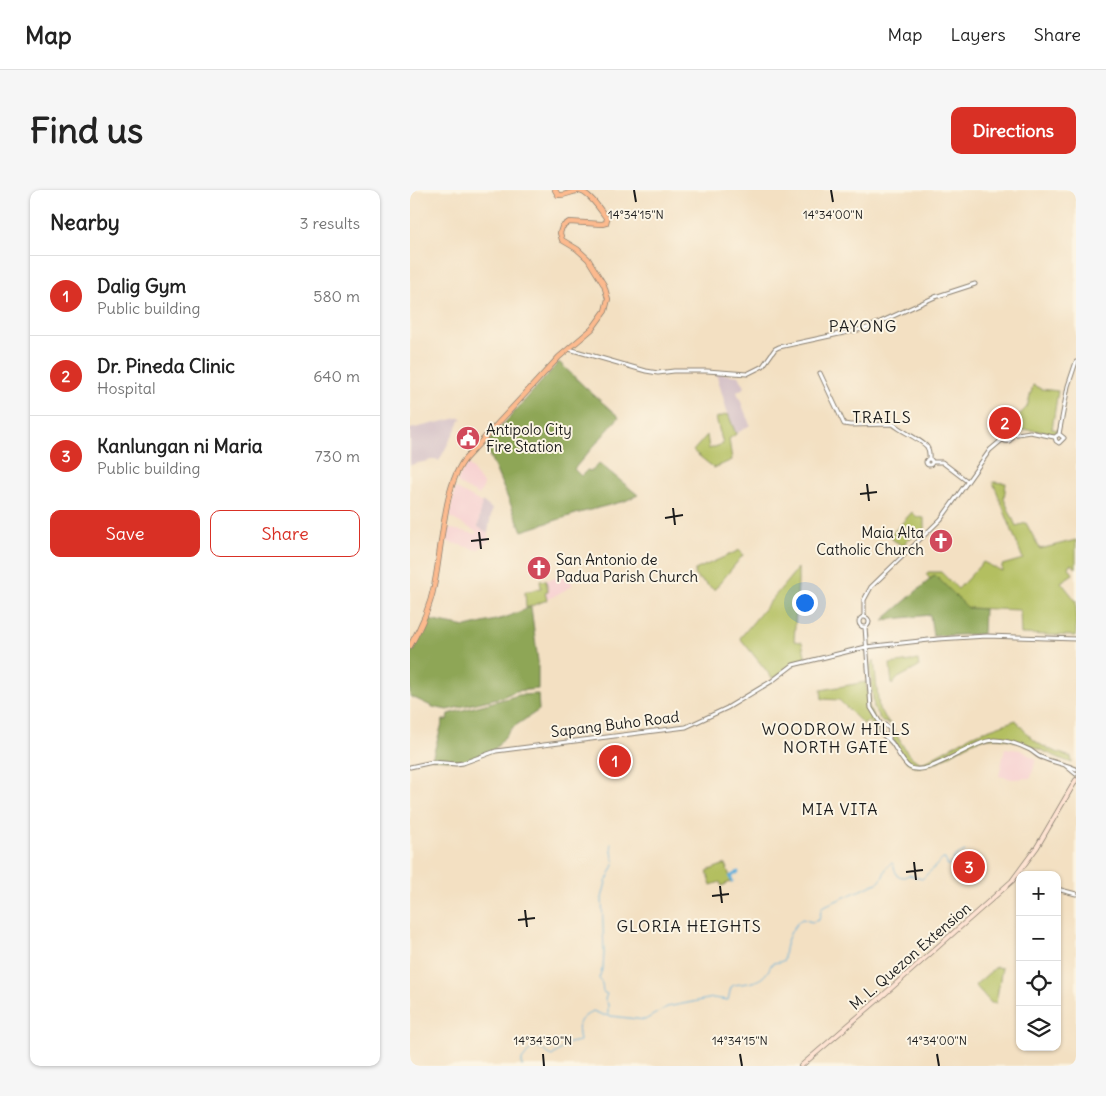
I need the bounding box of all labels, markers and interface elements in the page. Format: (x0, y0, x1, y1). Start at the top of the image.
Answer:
text: Map (25, 20, 72, 50)
text: Map (887, 23, 922, 46)
text: Layers (950, 23, 1006, 46)
text: Share (1034, 23, 1081, 46)
button: Directions (951, 107, 1076, 154)
text: Find us (30, 108, 143, 152)
text: 14°34'15"N (608, 207, 664, 222)
text: 14°34'00"N (803, 207, 863, 222)
text: Nearby (50, 209, 120, 236)
text: 3 results (300, 213, 360, 233)
text: Dalig Gym (97, 274, 186, 298)
text: 1 (63, 286, 69, 306)
text: 580 m (313, 286, 360, 306)
text: Public building (97, 298, 200, 318)
district label: PAYONG (829, 316, 897, 336)
text: Dr. Pineda Clinic (97, 354, 235, 378)
text: 2 (62, 366, 70, 386)
text: 640 m (313, 366, 360, 386)
text: Hospital (97, 378, 156, 398)
pin: 2 (989, 404, 1021, 442)
district label: TRAILS (852, 407, 912, 427)
place label: Antipolo City Fire Station (486, 420, 572, 456)
public building icon: Antipolo City Fire Station (455, 425, 481, 451)
text: Kanlungan ni Maria (97, 434, 263, 458)
text: 3 (61, 446, 71, 466)
text: 730 m (315, 446, 360, 466)
text: Public building (97, 458, 200, 478)
button: Save (50, 510, 200, 557)
button: Share (210, 510, 360, 557)
place label: Maia Alta Catholic Church (816, 523, 924, 559)
church icon: Maia Alta Catholic Church (928, 528, 954, 554)
place label: San Antonio de Padua Parish Church (556, 550, 698, 586)
church icon: San Antonio de Padua Parish Church (526, 555, 552, 581)
your location (792, 590, 818, 616)
street label: Sapang Buho Road (550, 707, 680, 741)
district label: WOODROW HILLS NORTH GATE (761, 719, 911, 757)
pin: 1 (599, 742, 631, 780)
district label: MIA VITA (802, 799, 879, 819)
pin: 3 (953, 848, 985, 886)
map controls (1016, 871, 1061, 1051)
button: + (1016, 871, 1061, 916)
street label: M. L. Quezon Extension (845, 898, 975, 1014)
district label: GLORIA HEIGHTS (616, 916, 762, 936)
button: − (1016, 916, 1061, 961)
button: locate (1016, 961, 1061, 1006)
button: layers (1016, 1006, 1061, 1051)
text: 14°34'30"N (514, 1033, 572, 1048)
text: 14°34'15"N (712, 1033, 768, 1048)
text: 14°34'00"N (907, 1033, 967, 1048)

